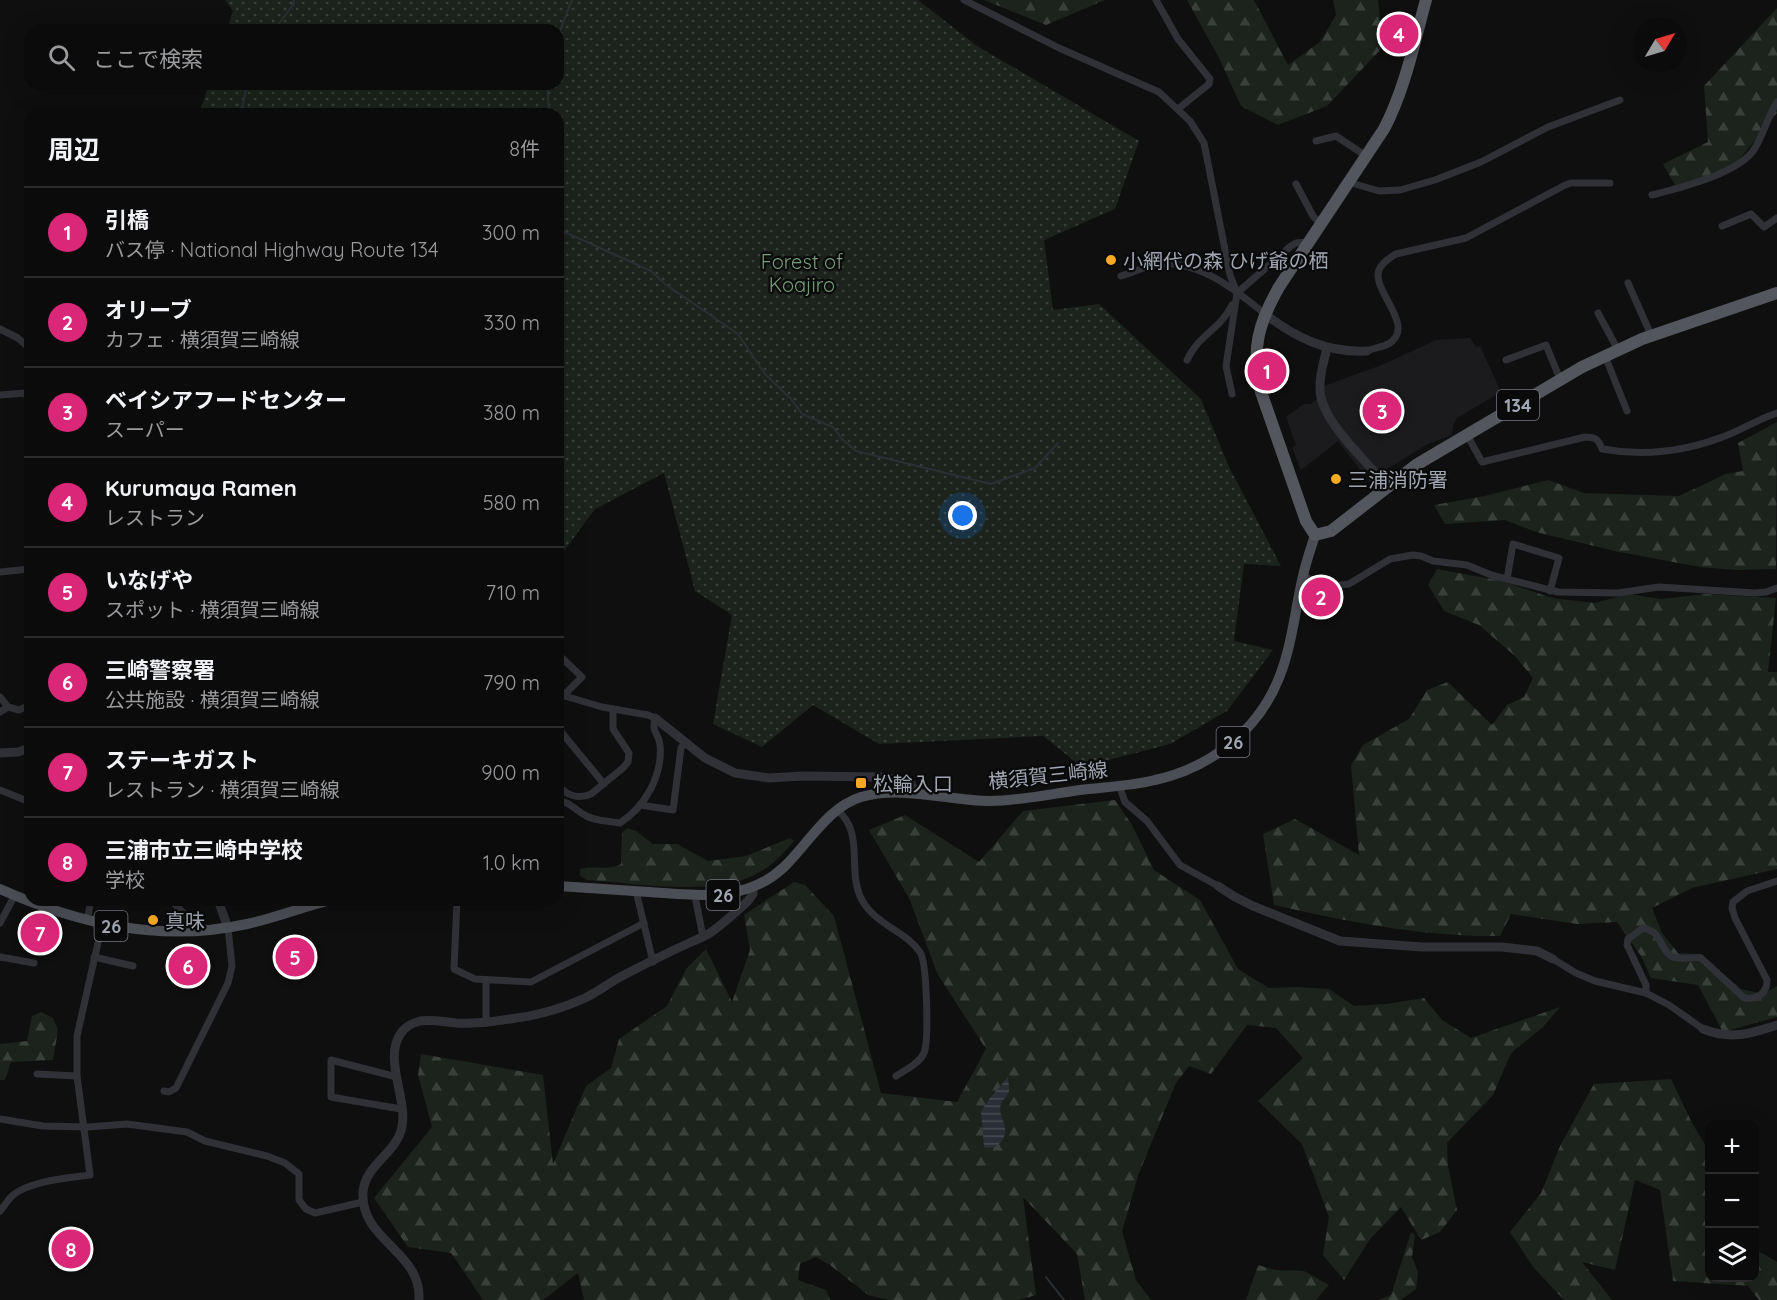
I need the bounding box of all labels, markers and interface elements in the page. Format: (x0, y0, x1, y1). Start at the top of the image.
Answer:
pin: 4 (1380, 12, 1418, 57)
north arrow (1633, 18, 1687, 72)
search box (24, 24, 564, 90)
icon: search (45, 41, 78, 74)
text: ここで検索 (93, 45, 203, 73)
text: 周辺 (48, 133, 100, 166)
text: 8件 (509, 136, 540, 161)
text: 引橋 (105, 206, 149, 234)
text: 1 (64, 220, 71, 245)
text: 300 m (482, 220, 540, 245)
text: バス停 · National Highway Route 134 (105, 237, 439, 262)
place label: 小網代の森 ひげ爺の栖 (1123, 248, 1328, 273)
park label: Forest of Koajiro (761, 249, 843, 297)
marker: 小網代の森 ひげ爺の栖 (1104, 253, 1118, 267)
text: オリーブ (105, 296, 192, 324)
text: 2 (62, 310, 73, 335)
text: 330 m (483, 310, 540, 335)
text: カフェ · 横須賀三崎線 (105, 327, 300, 352)
pin: 1 (1248, 348, 1286, 394)
text: ベイシアフードセンター (105, 386, 347, 414)
pin: 3 (1362, 388, 1402, 434)
road number: 134 (1497, 390, 1539, 420)
text: 3 (62, 400, 73, 425)
text: 380 m (483, 400, 540, 425)
text: スーパー (105, 417, 185, 442)
place label: 三浦消防署 (1348, 467, 1448, 492)
marker: 三浦消防署 (1329, 472, 1343, 486)
text: Kurumaya Ramen (105, 474, 297, 502)
text: 4 (62, 490, 73, 515)
text: 580 m (483, 490, 540, 515)
your location (948, 501, 977, 530)
text: レストラン (105, 505, 205, 530)
text: いなげや (105, 566, 193, 594)
pin: 2 (1302, 574, 1340, 620)
text: 5 (62, 580, 73, 605)
text: 710 m (486, 580, 540, 605)
text: スポット · 横須賀三崎線 (105, 597, 320, 622)
text: 三崎警察署 (105, 656, 215, 684)
text: 6 (62, 670, 73, 695)
text: 790 m (483, 670, 540, 695)
text: 公共施設 · 横須賀三崎線 (105, 687, 320, 712)
road number: 26 (1216, 727, 1250, 757)
text: ステーキガスト (105, 746, 259, 774)
street label: 横須賀三崎線 (987, 756, 1109, 794)
text: 7 (62, 760, 73, 785)
text: 900 m (481, 760, 540, 785)
place label: 松輪入口 (873, 771, 953, 796)
marker: 松輪入口 (854, 776, 868, 790)
text: レストラン · 横須賀三崎線 (105, 777, 340, 802)
text: 三浦市立三崎中学校 (105, 836, 303, 864)
text: 8 (62, 850, 73, 875)
text: 1.0 km (483, 850, 540, 875)
text: 学校 (105, 867, 145, 892)
road number: 26 (706, 880, 740, 910)
place label: 真味 (165, 908, 205, 933)
pin: 7 (20, 910, 60, 956)
road number: 26 (94, 911, 128, 941)
marker: 真味 (146, 913, 160, 927)
pin: 5 (276, 934, 314, 980)
pin: 6 (168, 944, 207, 988)
map controls (1705, 1120, 1759, 1282)
button: + (1705, 1120, 1759, 1174)
button: − (1705, 1174, 1759, 1228)
pin: 8 (52, 1226, 90, 1272)
button: layers (1705, 1228, 1759, 1282)

